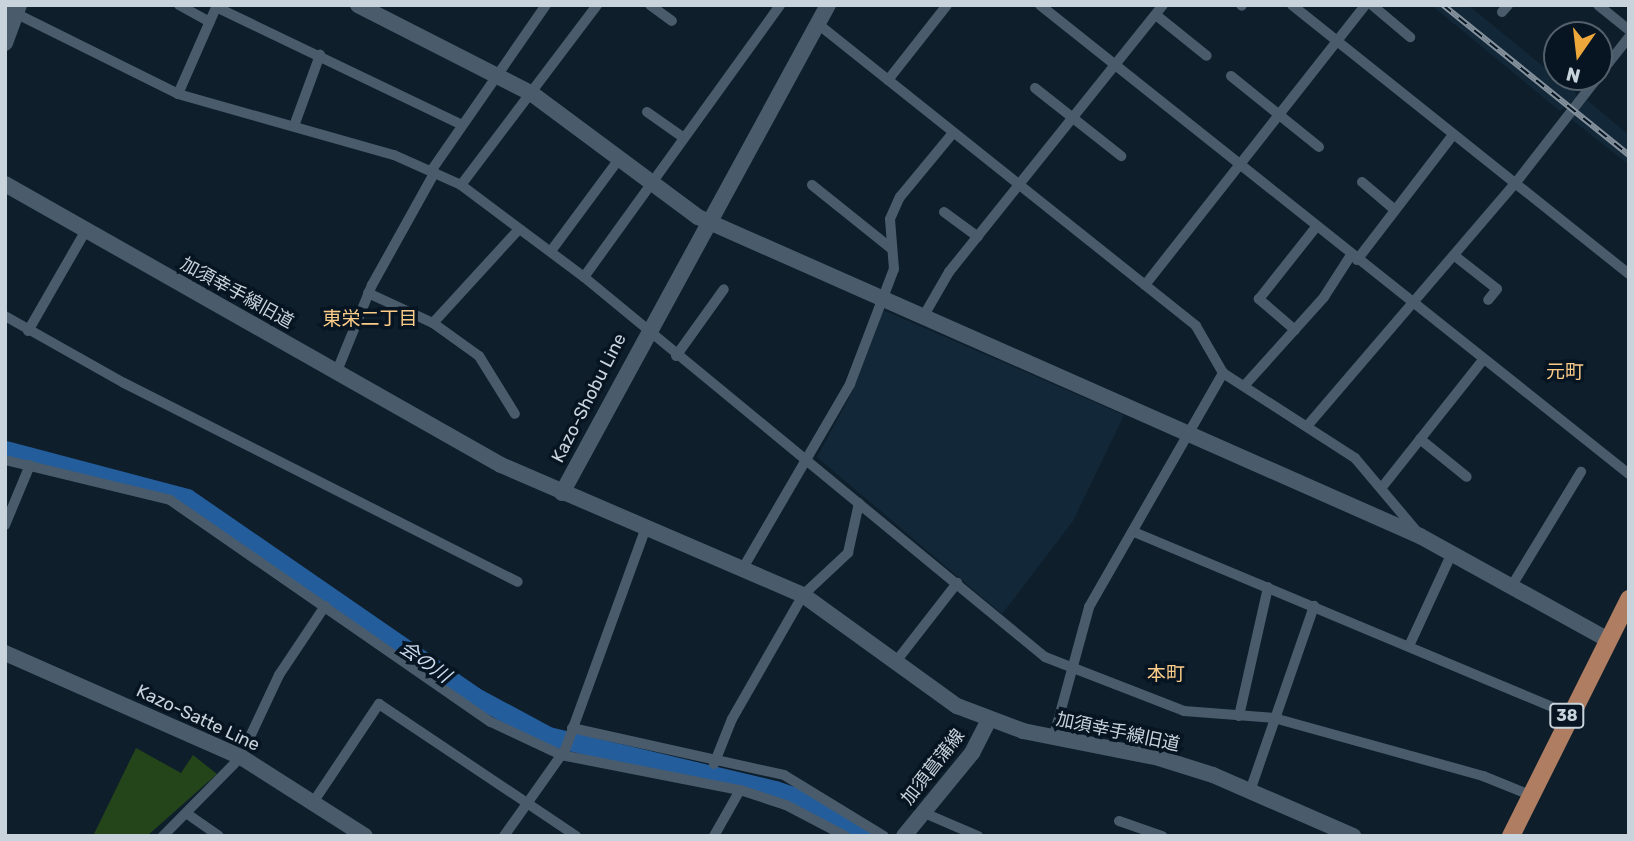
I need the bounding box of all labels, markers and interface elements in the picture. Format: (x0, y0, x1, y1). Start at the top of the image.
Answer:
north arrow (1543, 21, 1613, 91)
text: N (1564, 62, 1583, 88)
street label: 加須幸手線旧道 (177, 253, 297, 333)
district label: 東栄二丁目 (323, 308, 417, 330)
street label: Kazo-Shobu Line (547, 330, 631, 466)
district label: 元町 (1546, 361, 1584, 383)
water label: 会の川 (395, 636, 455, 688)
district label: 本町 (1147, 663, 1185, 685)
street label: Kazo-Satte Line (133, 680, 263, 756)
road number: 38 (1548, 704, 1586, 729)
street label: 加須幸手線旧道 (1054, 708, 1182, 756)
street label: 加須菖蒲線 (897, 725, 969, 809)

